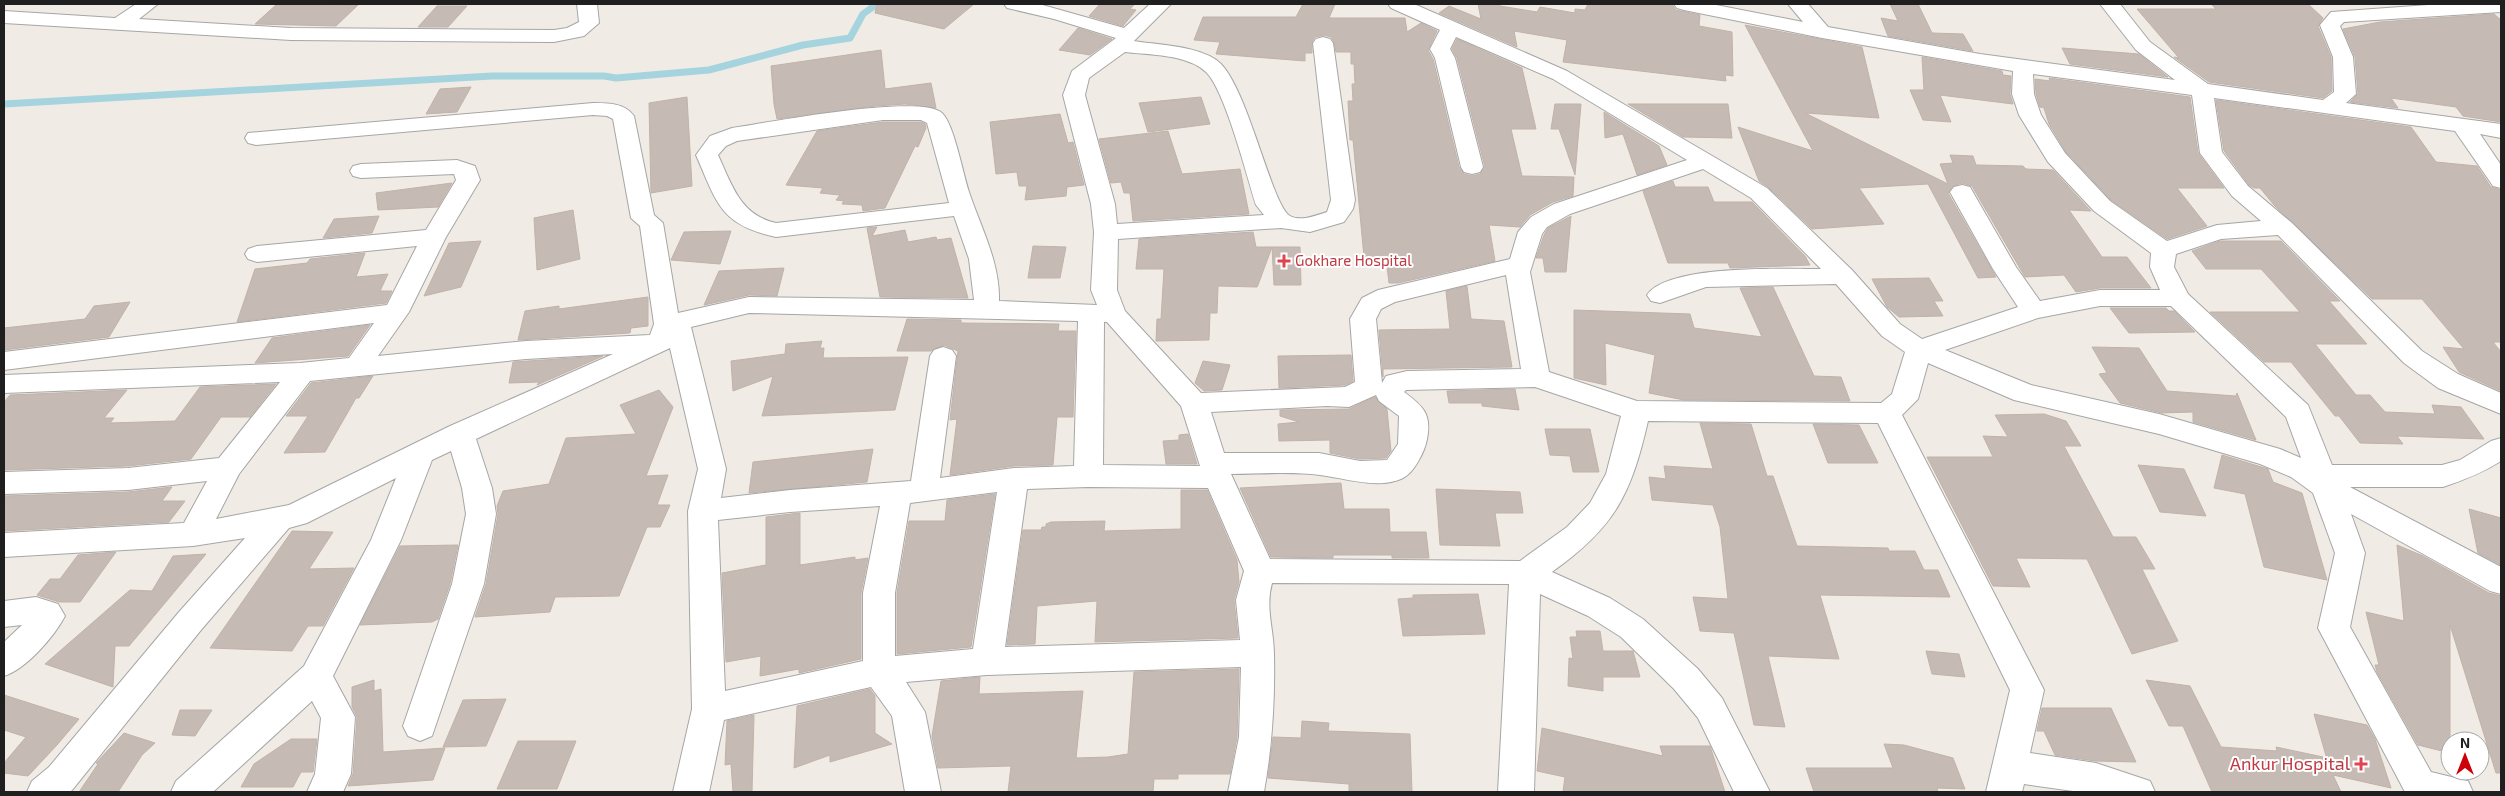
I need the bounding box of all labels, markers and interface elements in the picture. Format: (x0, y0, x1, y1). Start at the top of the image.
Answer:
place label: Gokhare Hospital (1295, 251, 1412, 269)
marker: Gokhare Hospital (1277, 254, 1291, 268)
north arrow (2440, 731, 2490, 781)
text: N (2460, 734, 2470, 751)
place label: Ankur Hospital (2230, 752, 2351, 774)
marker: Ankur Hospital (2354, 757, 2368, 771)

